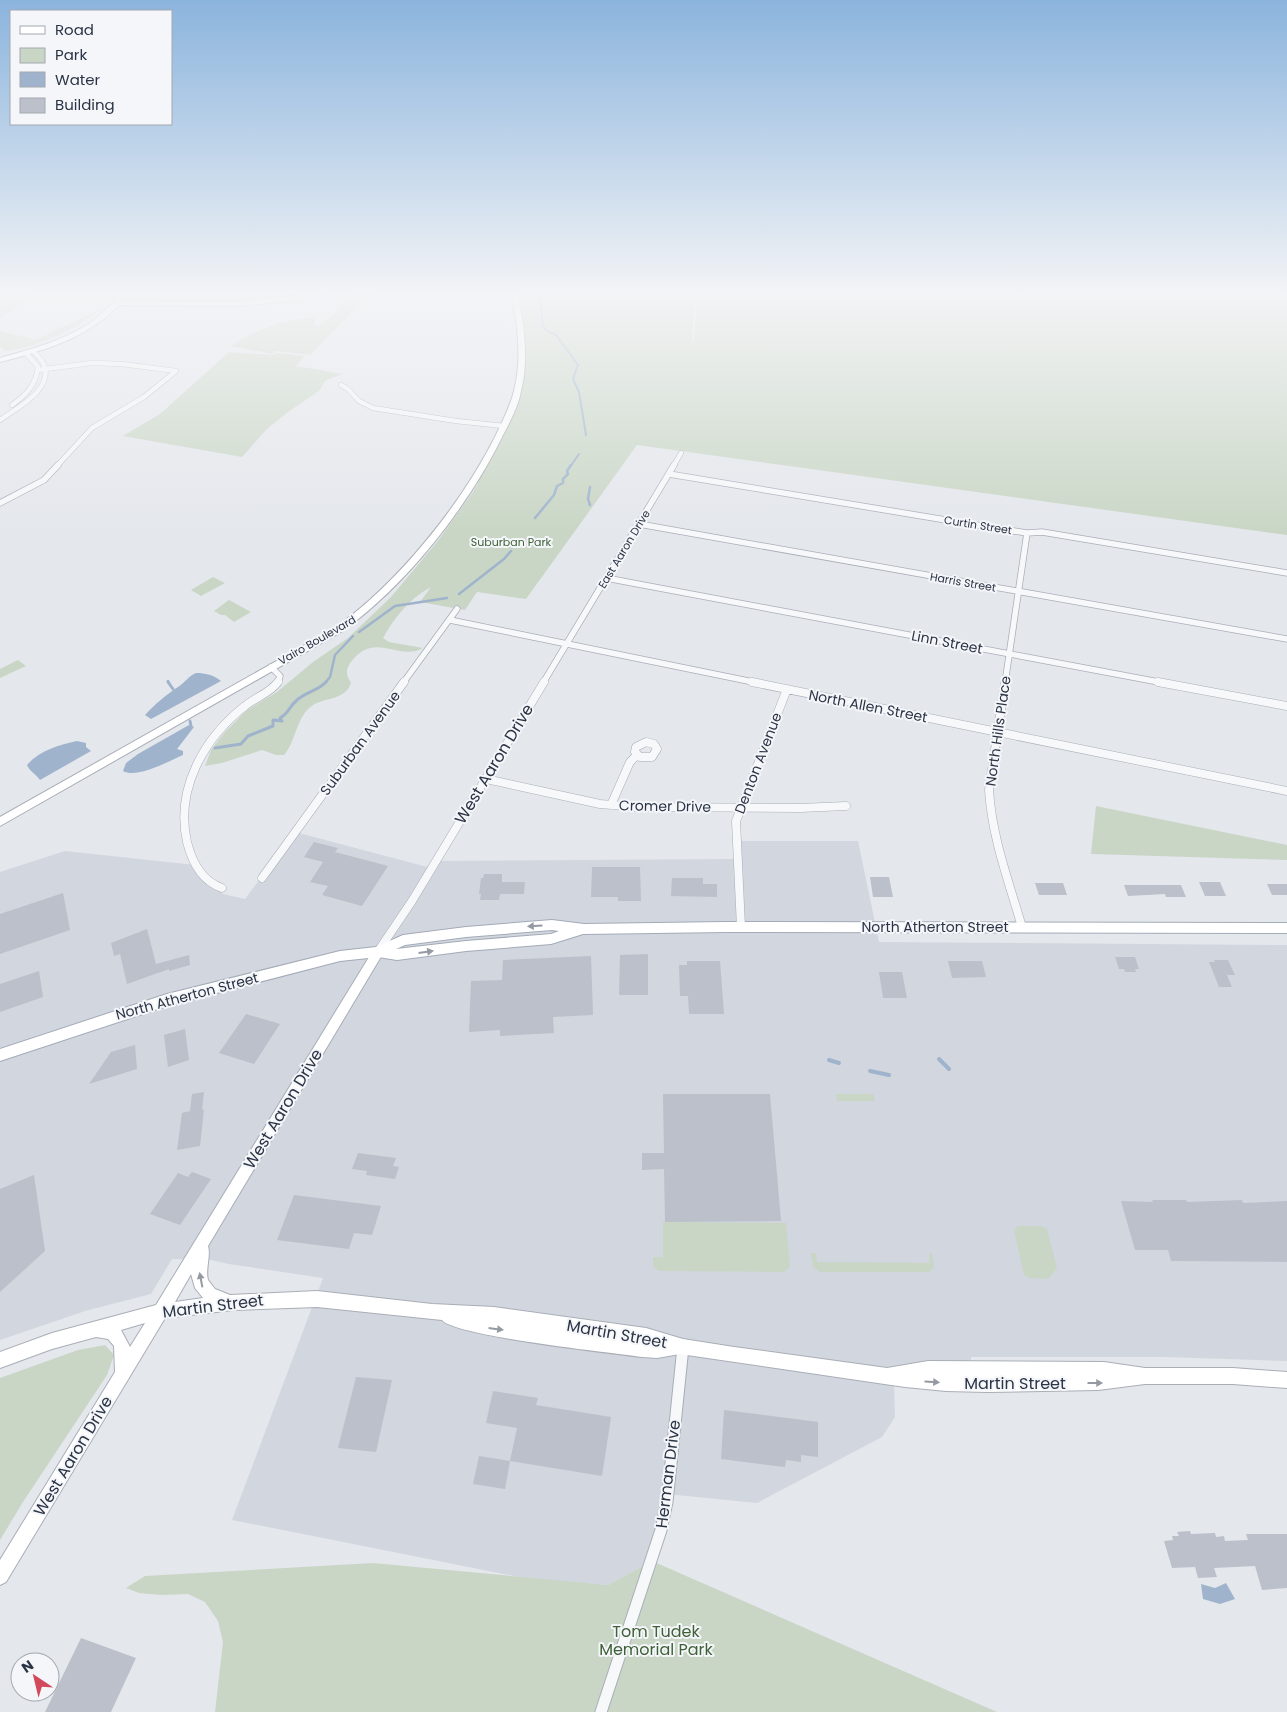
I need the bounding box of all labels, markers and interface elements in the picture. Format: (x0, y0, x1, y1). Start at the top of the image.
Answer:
legend (10, 10, 172, 125)
text: Road (55, 19, 94, 40)
text: Park (55, 44, 87, 65)
text: Water (55, 69, 101, 90)
text: Building (55, 94, 115, 115)
street label: East Aaron Drive (594, 506, 654, 591)
street label: Curtin Street (943, 512, 1013, 538)
park label: Suburban Park (471, 534, 552, 550)
street label: Harris Street (929, 568, 997, 596)
street label: Vairo Boulevard (275, 611, 359, 669)
street label: Linn Street (910, 625, 984, 659)
street label: North Hills Place (980, 674, 1016, 787)
street label: North Allen Street (807, 685, 929, 727)
street label: Suburban Avenue (315, 686, 405, 799)
street label: West Aaron Drive (449, 700, 539, 828)
street label: Denton Avenue (730, 709, 787, 816)
street label: Cromer Drive (619, 795, 712, 817)
street label: North Atherton Street (862, 917, 1008, 937)
one-way arrow (527, 923, 543, 931)
one-way arrow (418, 947, 434, 955)
street label: North Atherton Street (113, 967, 261, 1025)
street label: West Aaron Drive (238, 1045, 328, 1173)
one-way arrow (196, 1271, 204, 1287)
street label: Martin Street (161, 1288, 265, 1324)
street label: Martin Street (565, 1314, 669, 1354)
one-way arrow (488, 1325, 504, 1333)
street label: Martin Street (964, 1372, 1066, 1395)
one-way arrow (924, 1379, 940, 1387)
one-way arrow (1087, 1379, 1103, 1387)
street label: West Aaron Drive (28, 1392, 118, 1520)
street label: Herman Drive (650, 1418, 686, 1529)
park label: Tom Tudek Memorial Park (599, 1620, 714, 1661)
north arrow (10, 1652, 60, 1702)
text: N (17, 1655, 38, 1678)

